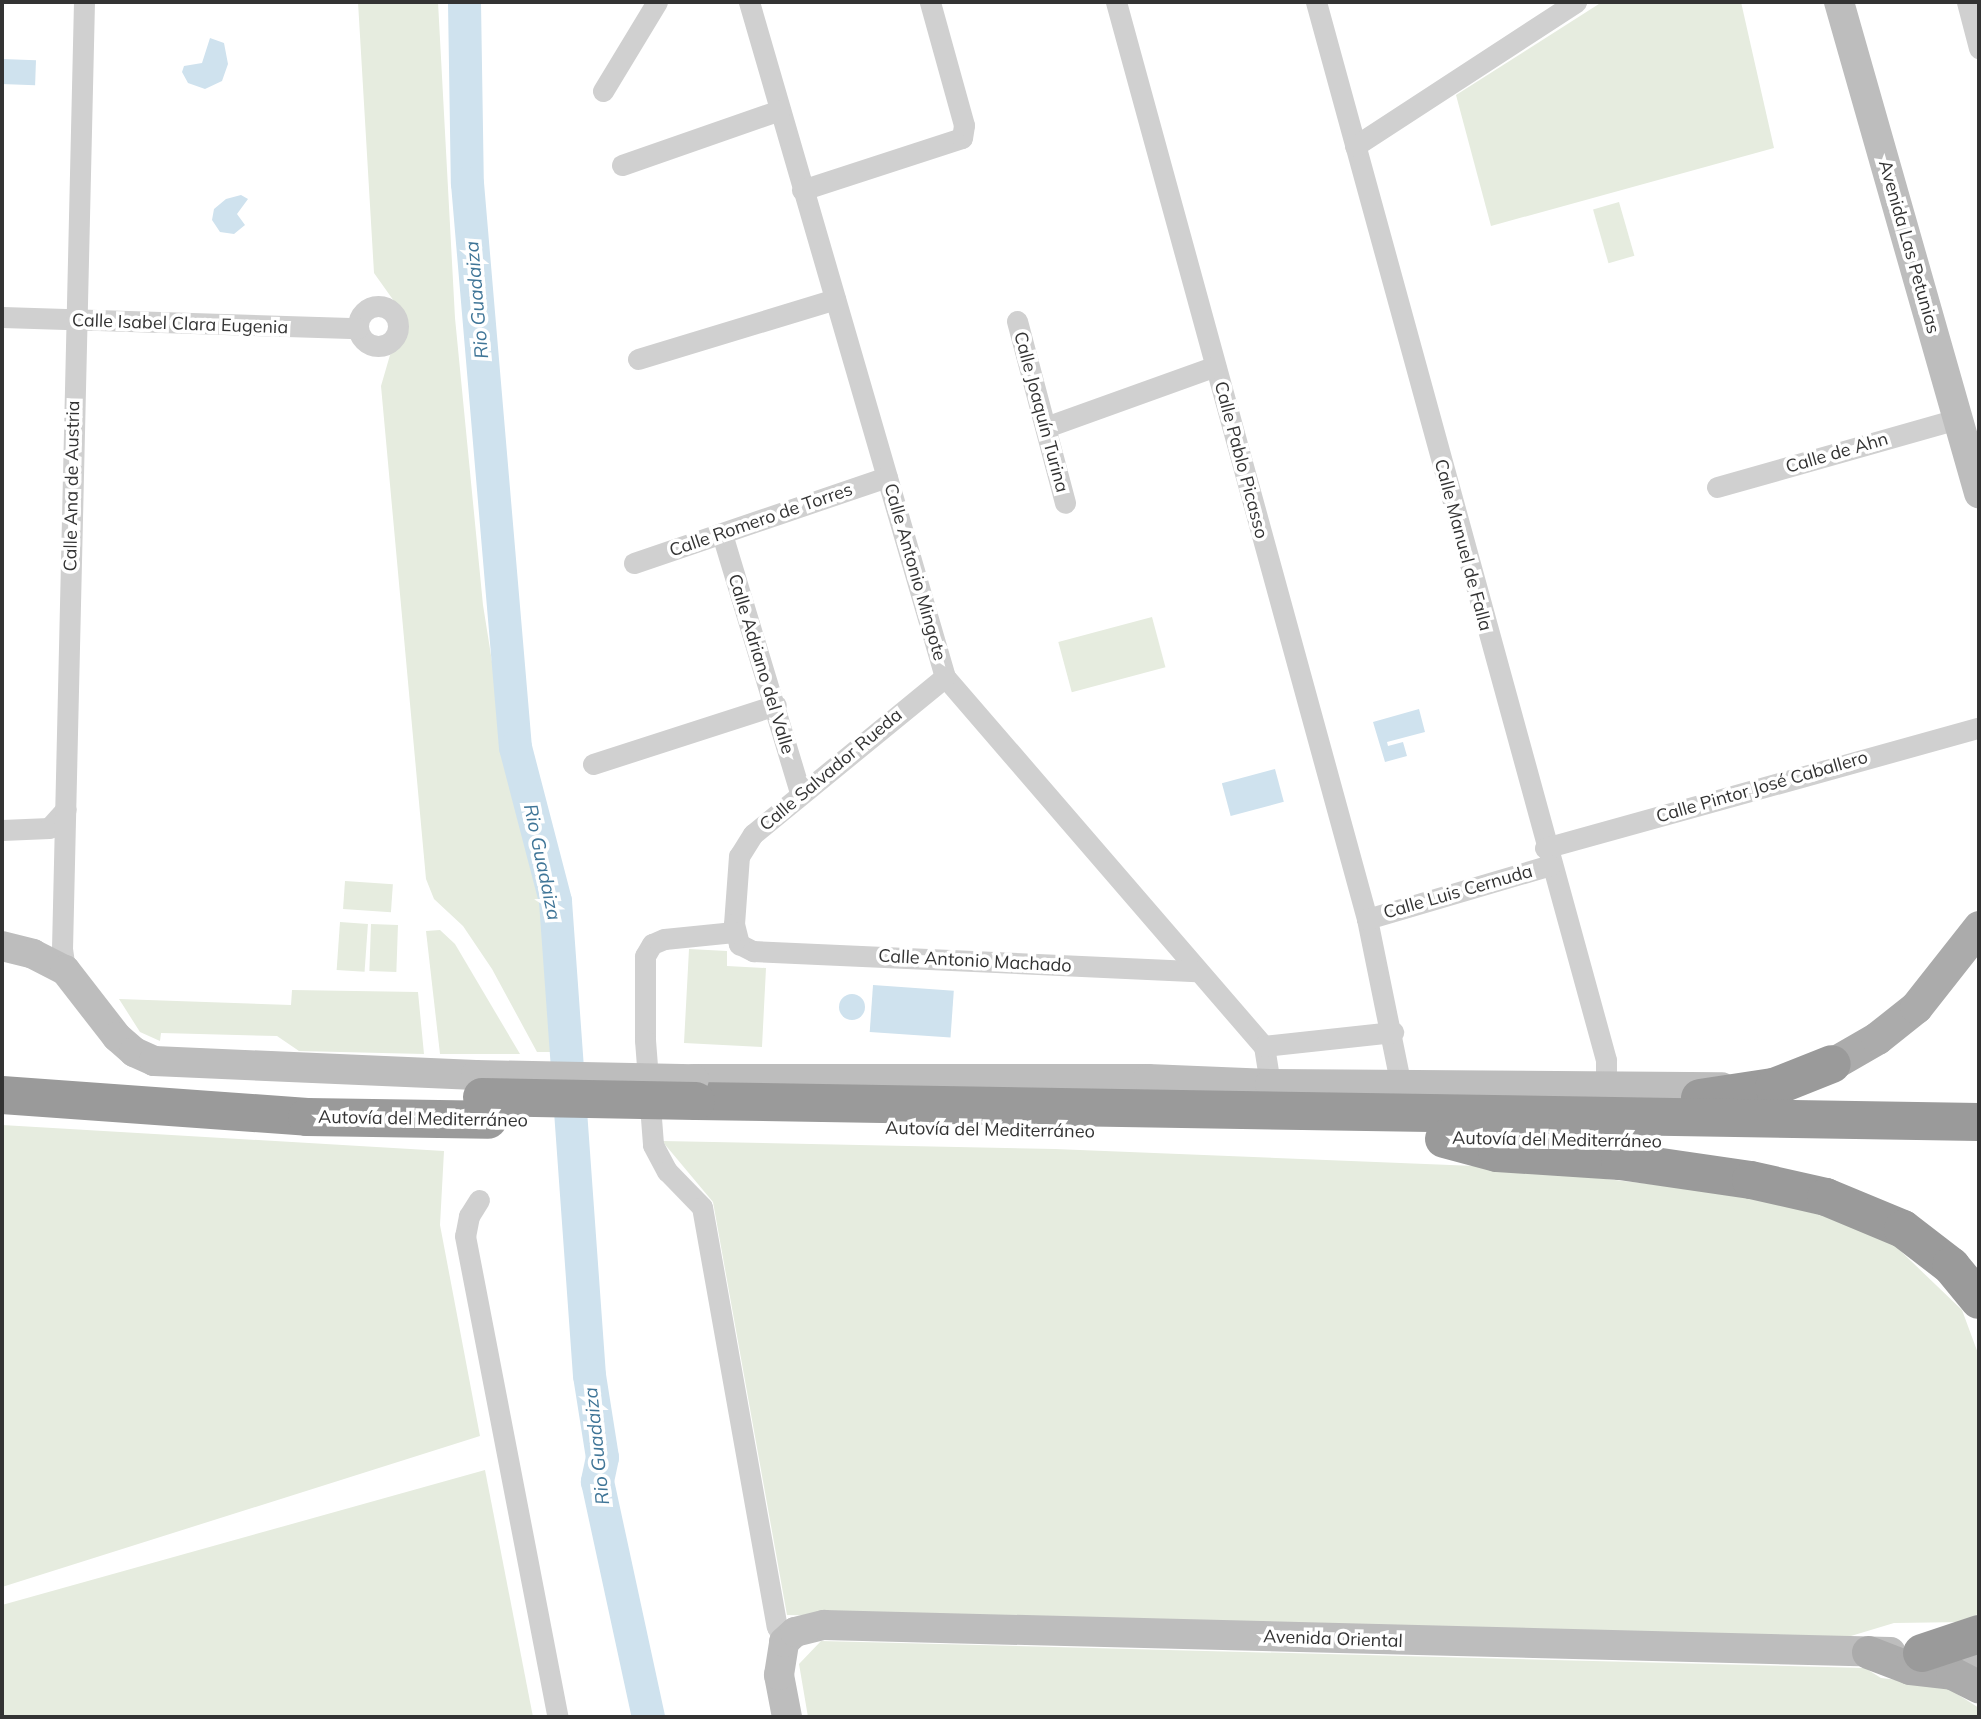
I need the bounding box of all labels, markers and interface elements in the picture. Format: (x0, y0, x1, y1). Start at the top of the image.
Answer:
street label: Avenida Las Petunias (1874, 158, 1944, 336)
water label: Rio Guadaiza (460, 240, 494, 360)
street label: Calle Isabel Clara Eugenia (71, 309, 289, 339)
street label: Calle Joaquín Turina (1009, 329, 1073, 495)
street label: Calle Pablo Picasso (1210, 379, 1272, 541)
street label: Calle Ana de Austria (60, 400, 84, 572)
street label: Calle de Ahn (1783, 428, 1891, 478)
street label: Calle Manuel de Falla (1430, 457, 1496, 633)
street label: Calle Romero de Torres (667, 479, 855, 561)
street label: Calle Antonio Mingote (879, 481, 951, 663)
street label: Calle Adriano del Valle (723, 571, 799, 757)
street label: Calle Salvador Rueda (756, 704, 906, 836)
street label: Calle Pintor José Caballero (1654, 746, 1870, 828)
water label: Rio Guadaiza (519, 802, 565, 922)
street label: Calle Luis Cernuda (1381, 860, 1535, 924)
street label: Calle Antonio Machado (878, 945, 1072, 977)
street label: Autovía del Mediterráneo (318, 1106, 528, 1132)
street label: Autovía del Mediterráneo (885, 1117, 1095, 1143)
street label: Autovía del Mediterráneo (1452, 1127, 1662, 1153)
water label: Rio Guadaiza (579, 1386, 615, 1506)
street label: Avenida Oriental (1263, 1626, 1403, 1652)

